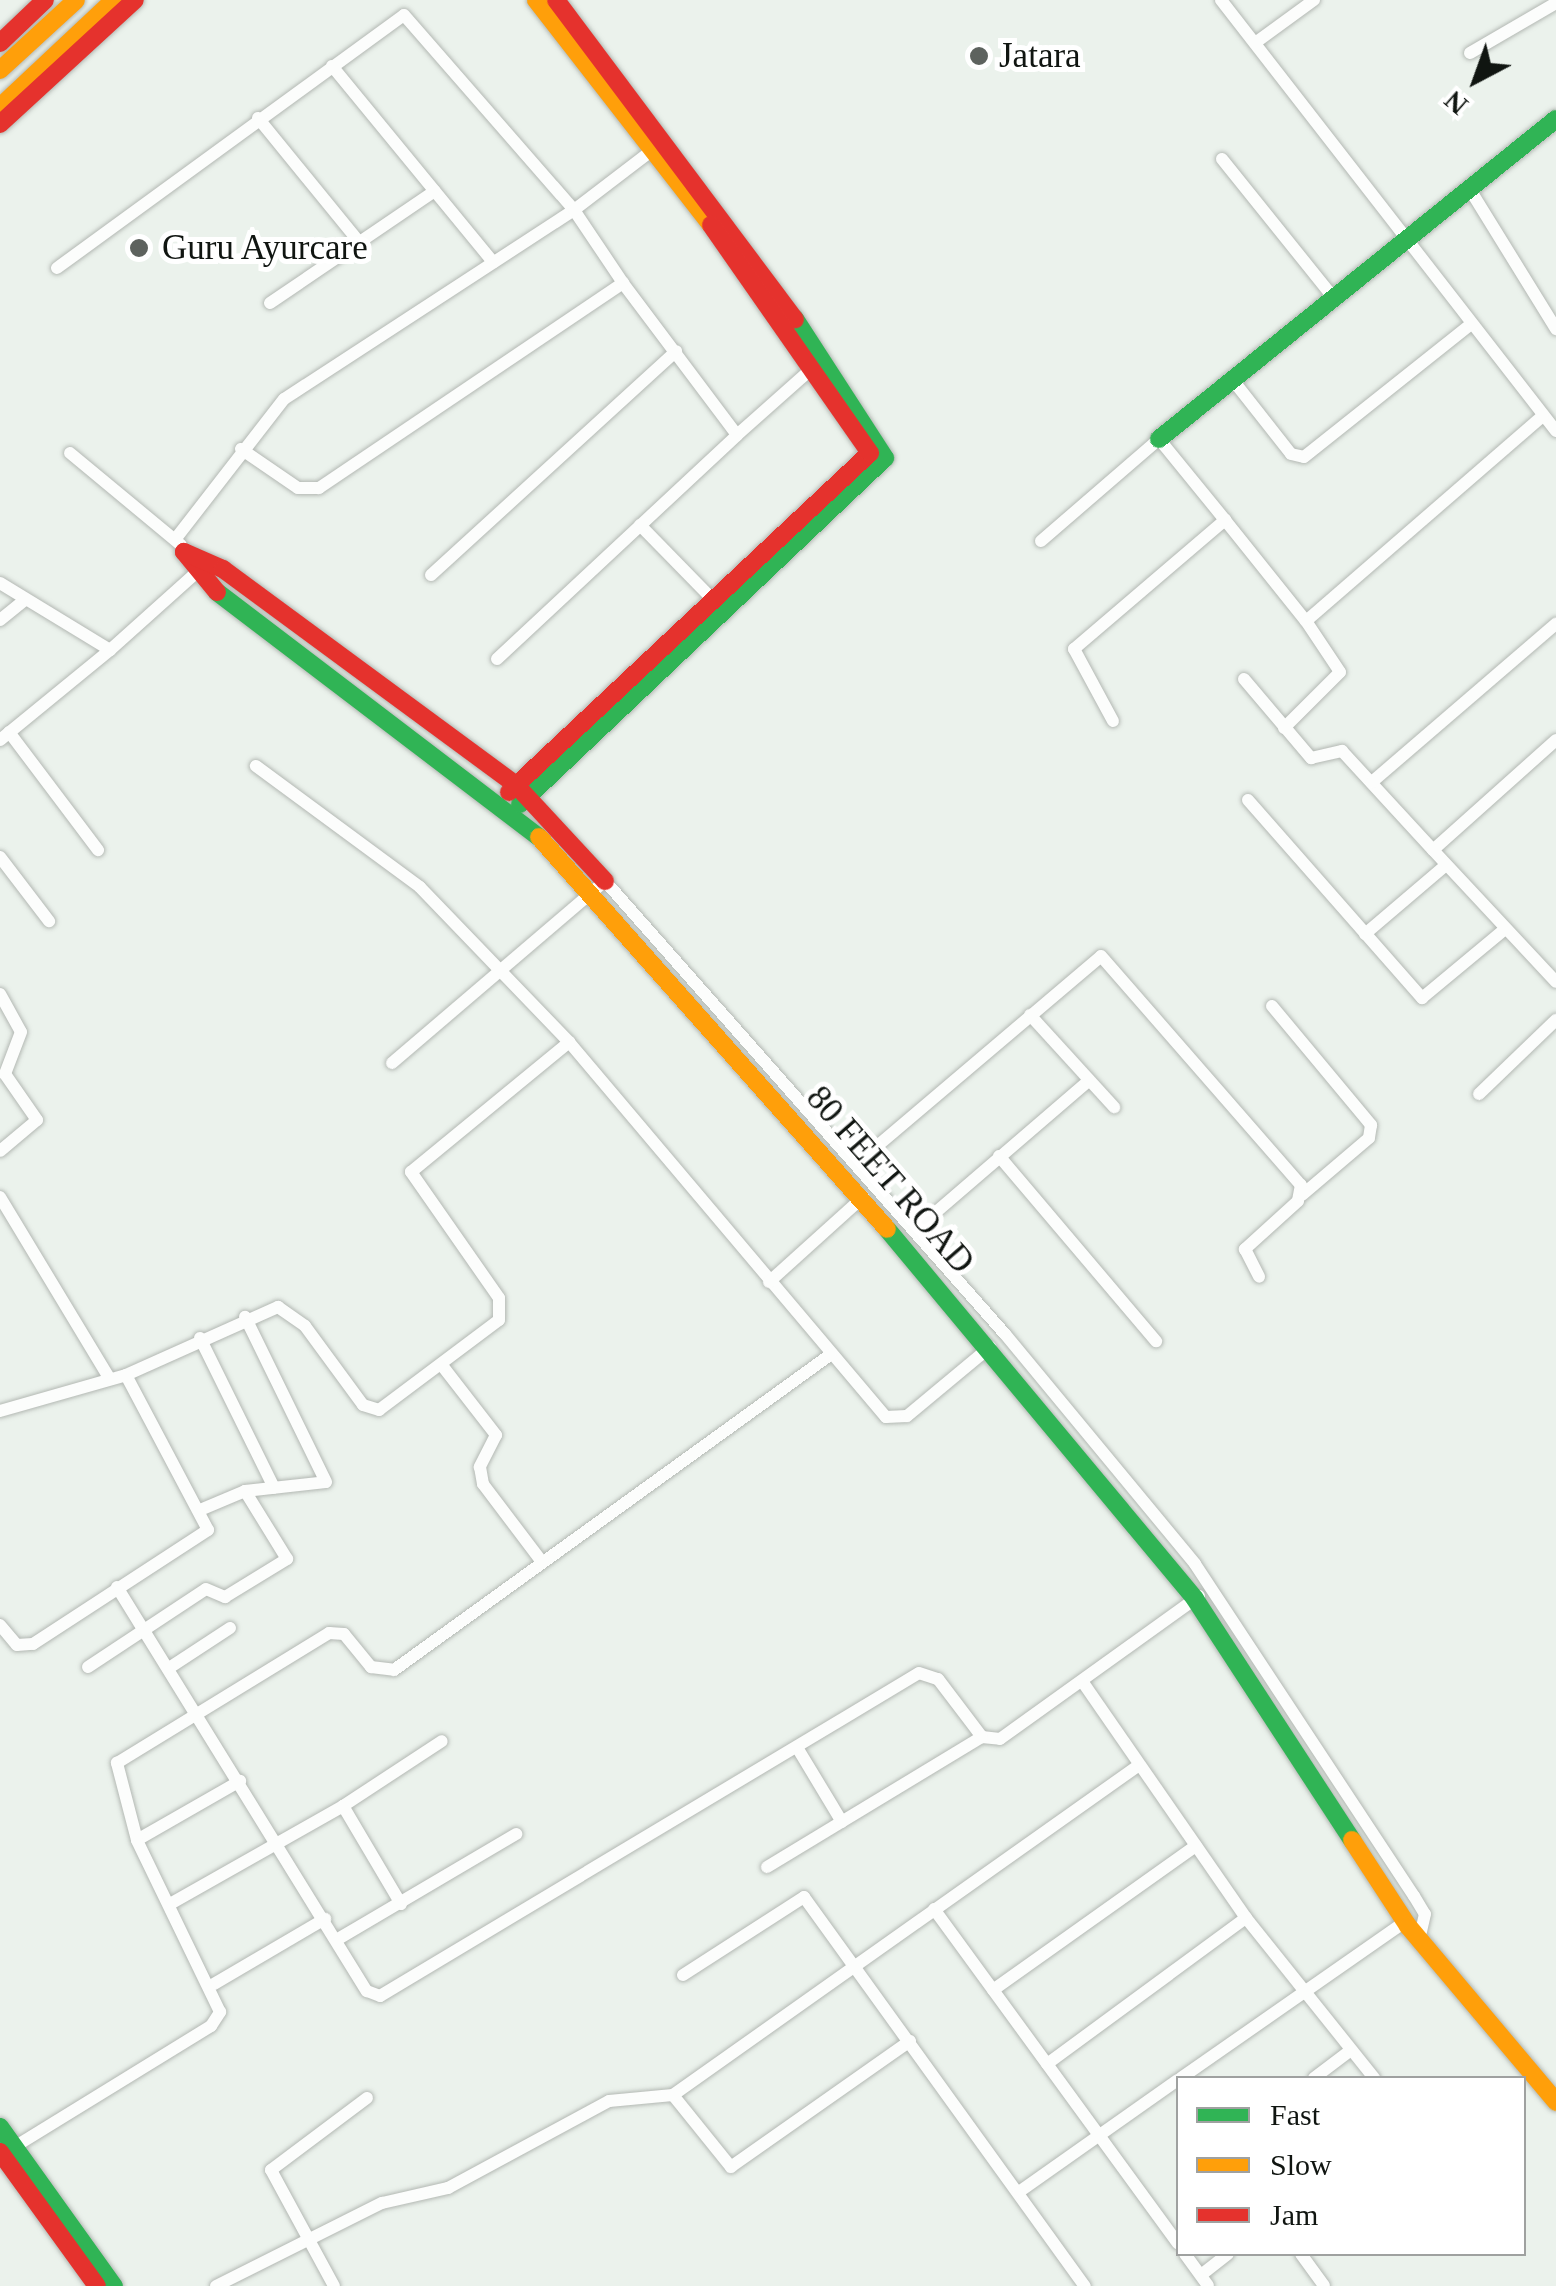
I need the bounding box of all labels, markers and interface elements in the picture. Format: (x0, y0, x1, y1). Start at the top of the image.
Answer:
north arrow (1426, 30, 1526, 130)
place label: Jatara (999, 35, 1081, 77)
marker: Jatara (968, 45, 990, 67)
text: N (1438, 85, 1474, 121)
place label: Guru Ayurcare (162, 227, 370, 269)
marker: Guru Ayurcare (126, 235, 152, 261)
street label: 80 FEET ROAD (797, 1077, 983, 1283)
legend (1176, 2076, 1526, 2256)
text: Fast (1270, 2098, 1320, 2131)
text: Slow (1270, 2148, 1332, 2181)
text: Jam (1270, 2198, 1318, 2231)

